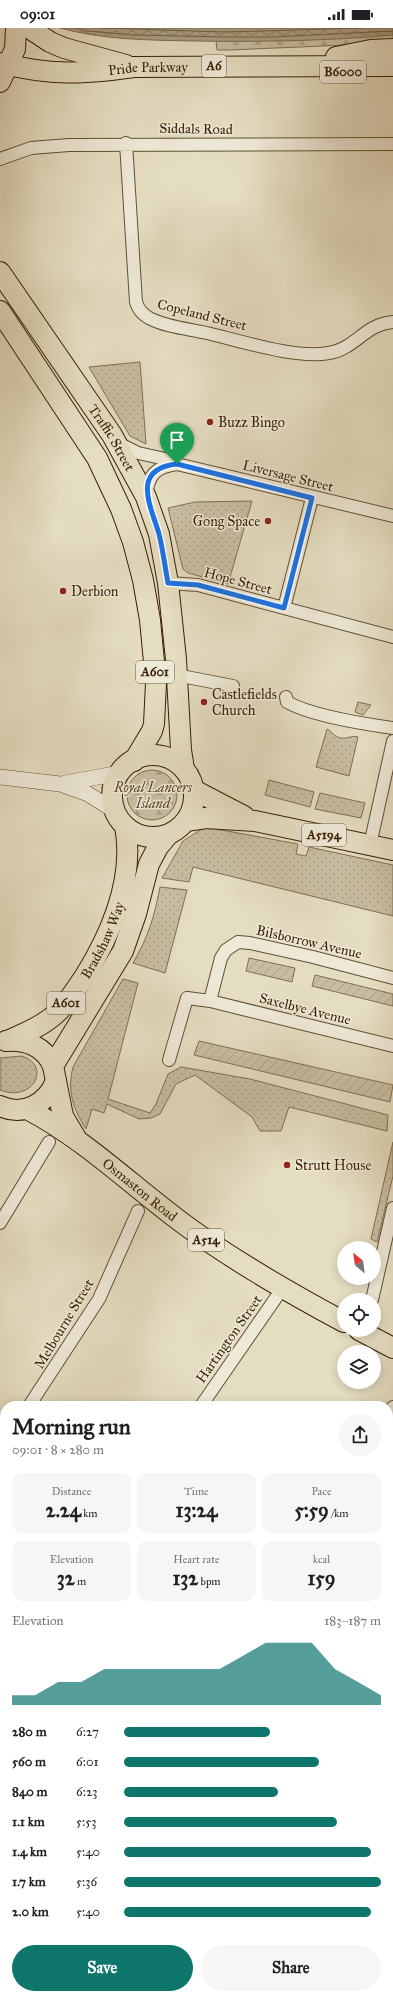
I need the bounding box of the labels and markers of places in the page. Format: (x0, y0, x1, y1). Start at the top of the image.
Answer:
place label: Buzz Bingo (218, 414, 285, 431)
marker: Buzz Bingo (205, 417, 215, 427)
pin (160, 423, 194, 464)
place label: Gong Space (193, 513, 260, 530)
marker: Gong Space (263, 516, 273, 526)
place label: Derbion (71, 583, 119, 600)
marker: Derbion (58, 586, 68, 596)
place label: Castlefields Church (212, 686, 277, 719)
marker: Castlefields Church (199, 697, 209, 707)
place label: Strutt House (295, 1157, 371, 1174)
marker: Strutt House (282, 1160, 292, 1170)

